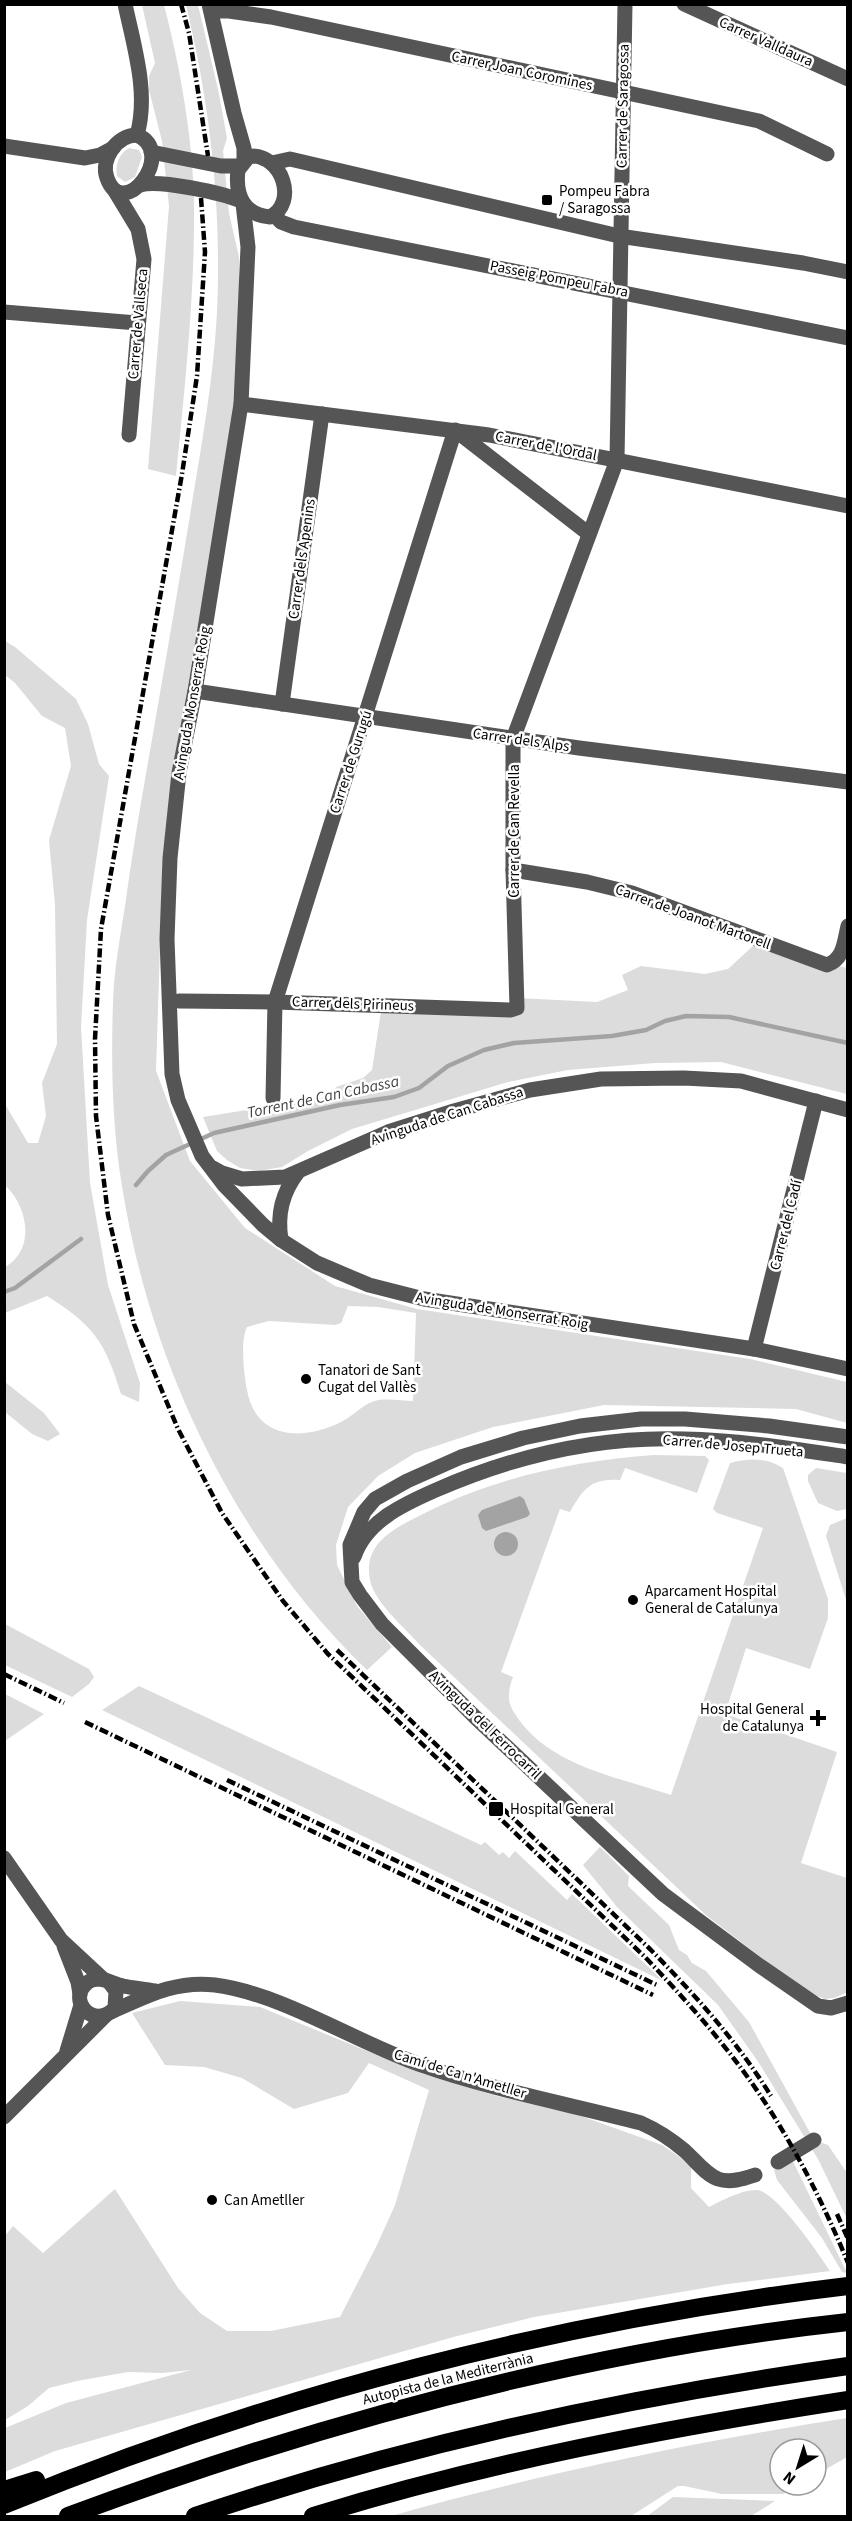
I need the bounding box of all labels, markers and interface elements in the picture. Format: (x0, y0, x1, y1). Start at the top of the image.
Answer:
street label: Carrer Valldaura (716, 12, 816, 72)
street label: Carrer de Saragossa (611, 44, 635, 168)
street label: Carrer Joan Coromines (449, 46, 595, 96)
place label: Pompeu Fabra / Saragossa (559, 181, 650, 219)
marker: Pompeu Fabra / Saragossa (540, 193, 554, 207)
street label: Passeig Pompeu Fabra (488, 255, 630, 303)
street label: Carrer de Vallseca (123, 268, 153, 380)
street label: Carrer de l'Ordal (493, 426, 599, 466)
street label: Carrer dels Apenins (283, 498, 321, 620)
street label: Avinguda Monserrat Roig (168, 624, 216, 782)
street label: Carrer de Gurugú (324, 708, 378, 816)
street label: Carrer dels Alps (471, 723, 571, 757)
street label: Carrer de Can Revella (504, 764, 525, 898)
street label: Carrer de Joanot Martorell (612, 879, 774, 955)
street label: Carrer dels Pirineus (292, 991, 414, 1017)
water label: Torrent de Can Cabassa (245, 1070, 401, 1124)
street label: Avinguda de Can Cabassa (368, 1081, 526, 1151)
street label: Carrer del Cadí (765, 1176, 808, 1273)
street label: Avinguda de Monserrat Roig (414, 1287, 590, 1335)
place label: Tanatori de Sant Cugat del Vallès (318, 1360, 421, 1398)
marker: Tanatori de Sant Cugat del Vallès (299, 1372, 313, 1386)
street label: Carrer de Josep Trueta (662, 1429, 804, 1463)
place label: Aparcament Hospital General de Catalunya (645, 1581, 778, 1619)
marker: Aparcament Hospital General de Catalunya (626, 1593, 640, 1607)
street label: Avinguda del Ferrocarril (424, 1666, 546, 1785)
place label: Hospital General de Catalunya (700, 1699, 804, 1737)
marker: Hospital General de Catalunya (809, 1709, 827, 1727)
place label: Hospital General (510, 1799, 614, 1820)
marker: Hospital General (487, 1800, 505, 1818)
street label: Camí de Ca n'Ametller (391, 2044, 530, 2104)
place label: Can Ametller (224, 2190, 305, 2211)
marker: Can Ametller (205, 2193, 219, 2207)
street label: Autopista de la Mediterrània (360, 2348, 536, 2410)
north arrow (768, 2437, 828, 2497)
text: N (778, 2466, 800, 2490)

